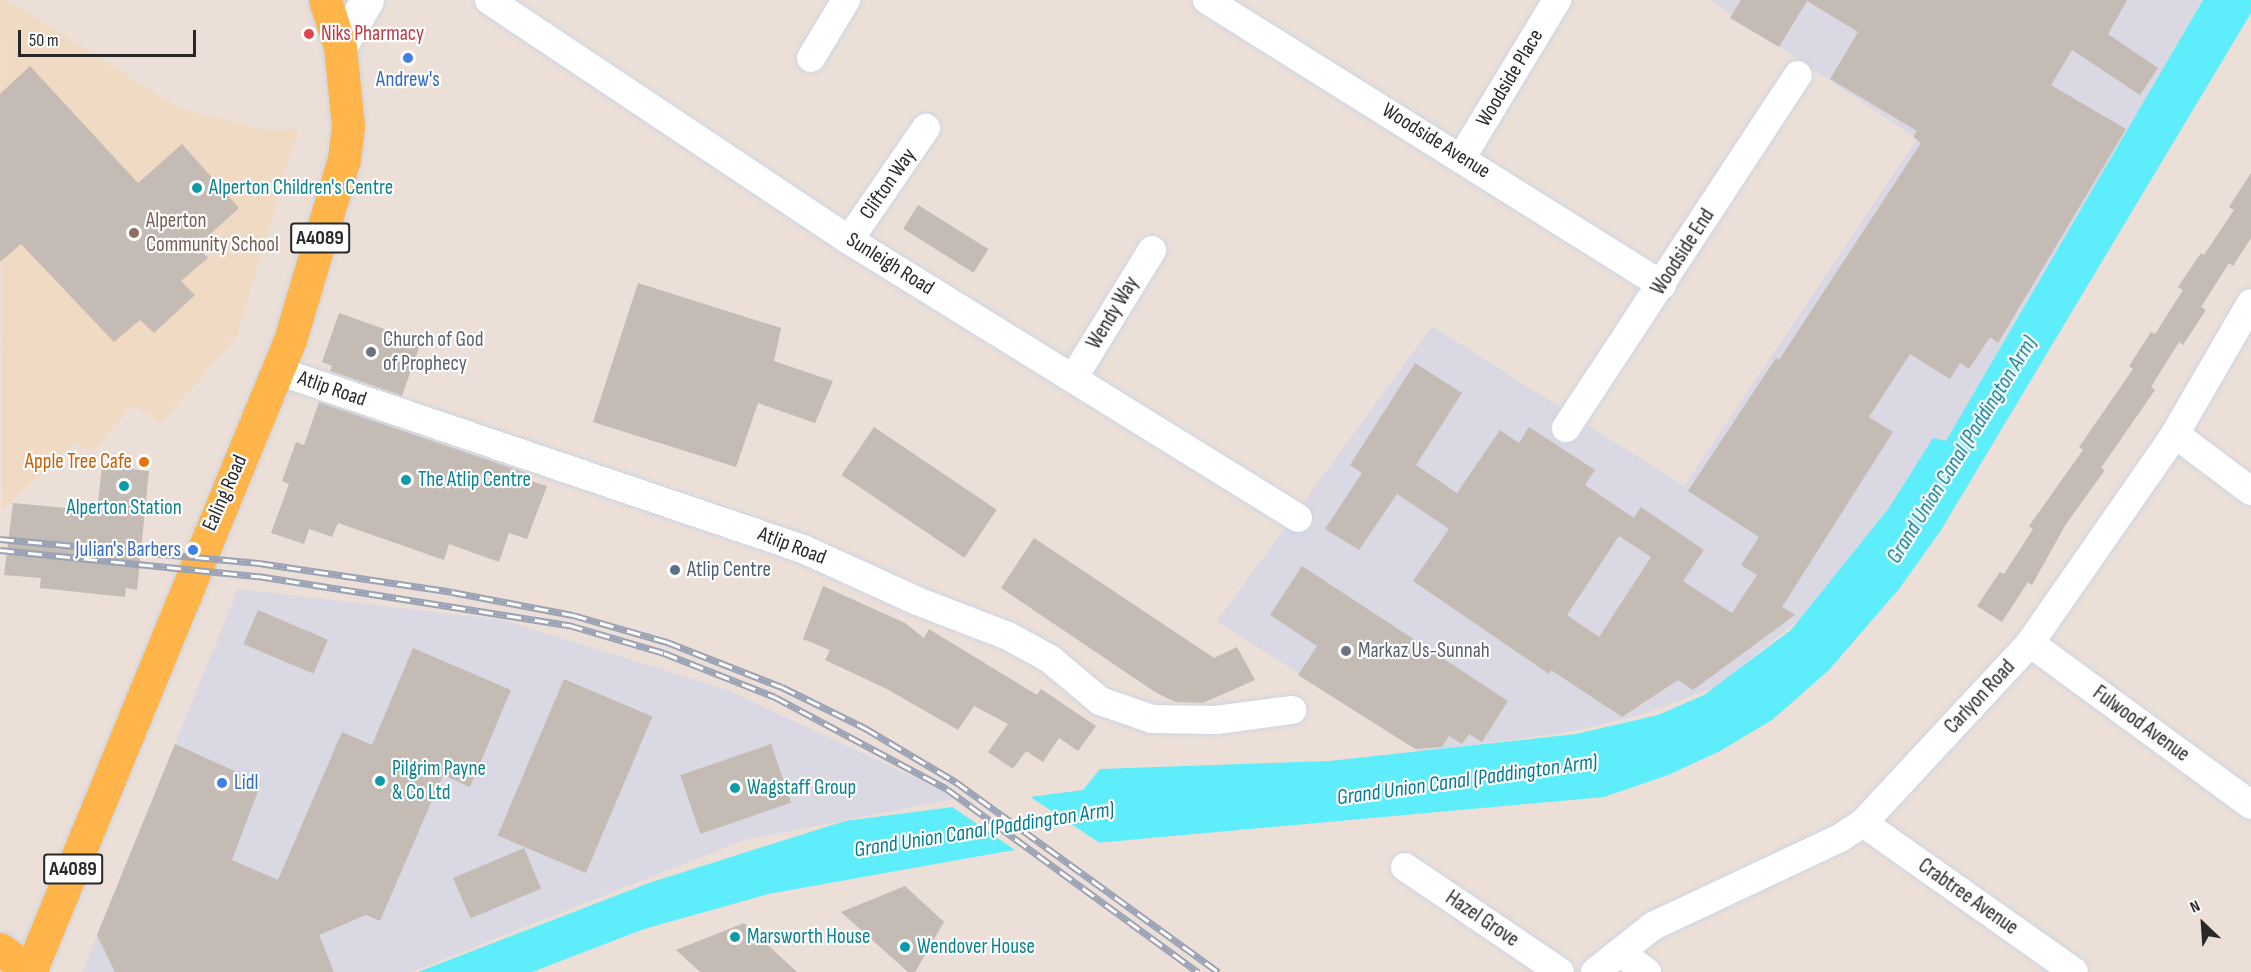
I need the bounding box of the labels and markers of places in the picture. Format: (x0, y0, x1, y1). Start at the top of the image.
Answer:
place label: Niks Pharmacy (321, 21, 424, 47)
marker: Niks Pharmacy (302, 27, 316, 41)
marker: Andrew's (401, 51, 415, 65)
place label: Andrew's (376, 67, 440, 93)
place label: Alperton Children's Centre (209, 175, 393, 201)
marker: Alperton Children's Centre (190, 181, 204, 195)
place label: Alperton Community School (146, 208, 279, 258)
marker: Alperton Community School (127, 226, 141, 240)
place label: Church of God of Prophecy (383, 327, 483, 377)
marker: Church of God of Prophecy (364, 345, 378, 359)
place label: Apple Tree Cafe (25, 449, 132, 475)
marker: Apple Tree Cafe (137, 455, 151, 469)
place label: The Atlip Centre (418, 467, 531, 493)
marker: The Atlip Centre (399, 473, 413, 487)
marker: Alperton Station (117, 479, 131, 493)
place label: Alperton Station (66, 495, 182, 521)
place label: Julian's Barbers (75, 537, 181, 563)
marker: Julian's Barbers (186, 543, 200, 557)
place label: Atlip Centre (687, 557, 771, 583)
marker: Atlip Centre (668, 563, 682, 577)
place label: Markaz Us-Sunnah (1358, 638, 1490, 664)
marker: Markaz Us-Sunnah (1339, 644, 1353, 658)
place label: Pilgrim Payne & Co Ltd (392, 756, 486, 806)
place label: Lidl (234, 770, 258, 796)
marker: Pilgrim Payne & Co Ltd (373, 774, 387, 788)
place label: Wagstaff Group (747, 775, 856, 801)
marker: Lidl (215, 776, 229, 790)
marker: Wagstaff Group (728, 781, 742, 795)
place label: Marsworth House (747, 924, 870, 950)
marker: Marsworth House (728, 930, 742, 944)
place label: Wendover House (917, 934, 1035, 960)
marker: Wendover House (898, 940, 912, 954)

